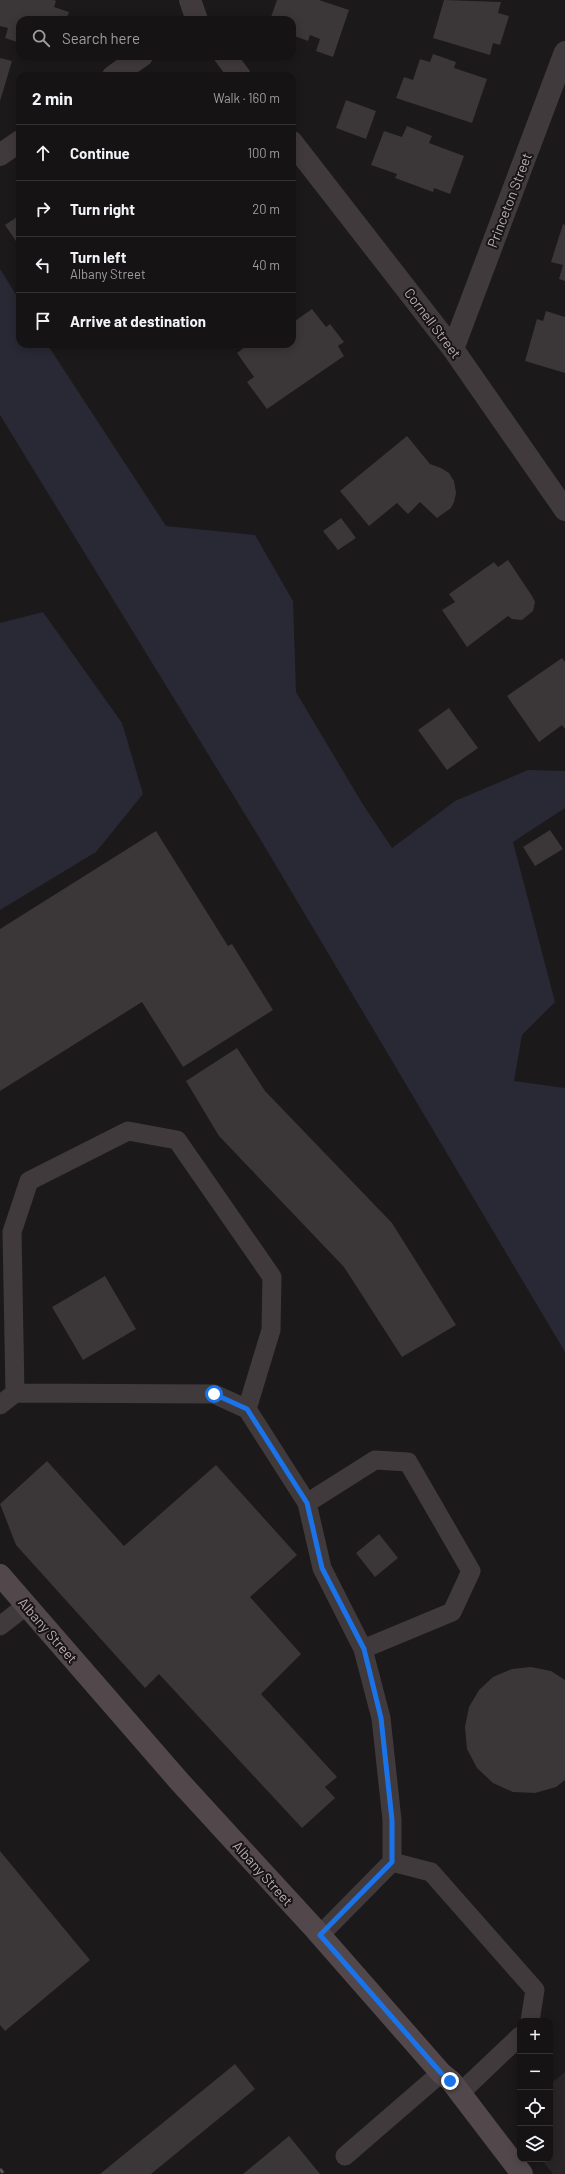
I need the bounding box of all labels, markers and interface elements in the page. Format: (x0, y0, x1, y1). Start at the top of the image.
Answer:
search box (16, 16, 296, 60)
icon: search (30, 27, 52, 49)
text: Search here (62, 29, 140, 47)
text: 2 min (32, 88, 73, 108)
text: Walk · 160 m (213, 90, 280, 106)
icon: ahead (32, 142, 54, 164)
text: Continue (70, 144, 130, 162)
text: 100 m (247, 145, 280, 161)
street label: Princeton Street (483, 150, 535, 250)
icon: right (32, 198, 54, 220)
text: Turn right (70, 200, 135, 218)
text: 20 m (252, 201, 280, 217)
text: Turn left (70, 248, 126, 266)
icon: left (32, 254, 54, 276)
text: 40 m (252, 257, 280, 273)
text: Albany Street (70, 266, 146, 282)
street label: Cornell Street (401, 285, 465, 361)
icon: arrive (32, 310, 54, 332)
text: Arrive at destination (70, 312, 206, 330)
route start (205, 1385, 223, 1403)
street label: Albany Street (15, 1594, 81, 1666)
street label: Albany Street (229, 1837, 297, 1909)
map controls (517, 2018, 553, 2162)
button: + (517, 2018, 553, 2054)
button: − (517, 2054, 553, 2090)
route end (441, 2072, 459, 2090)
button: locate (517, 2090, 553, 2126)
button: layers (517, 2126, 553, 2162)

